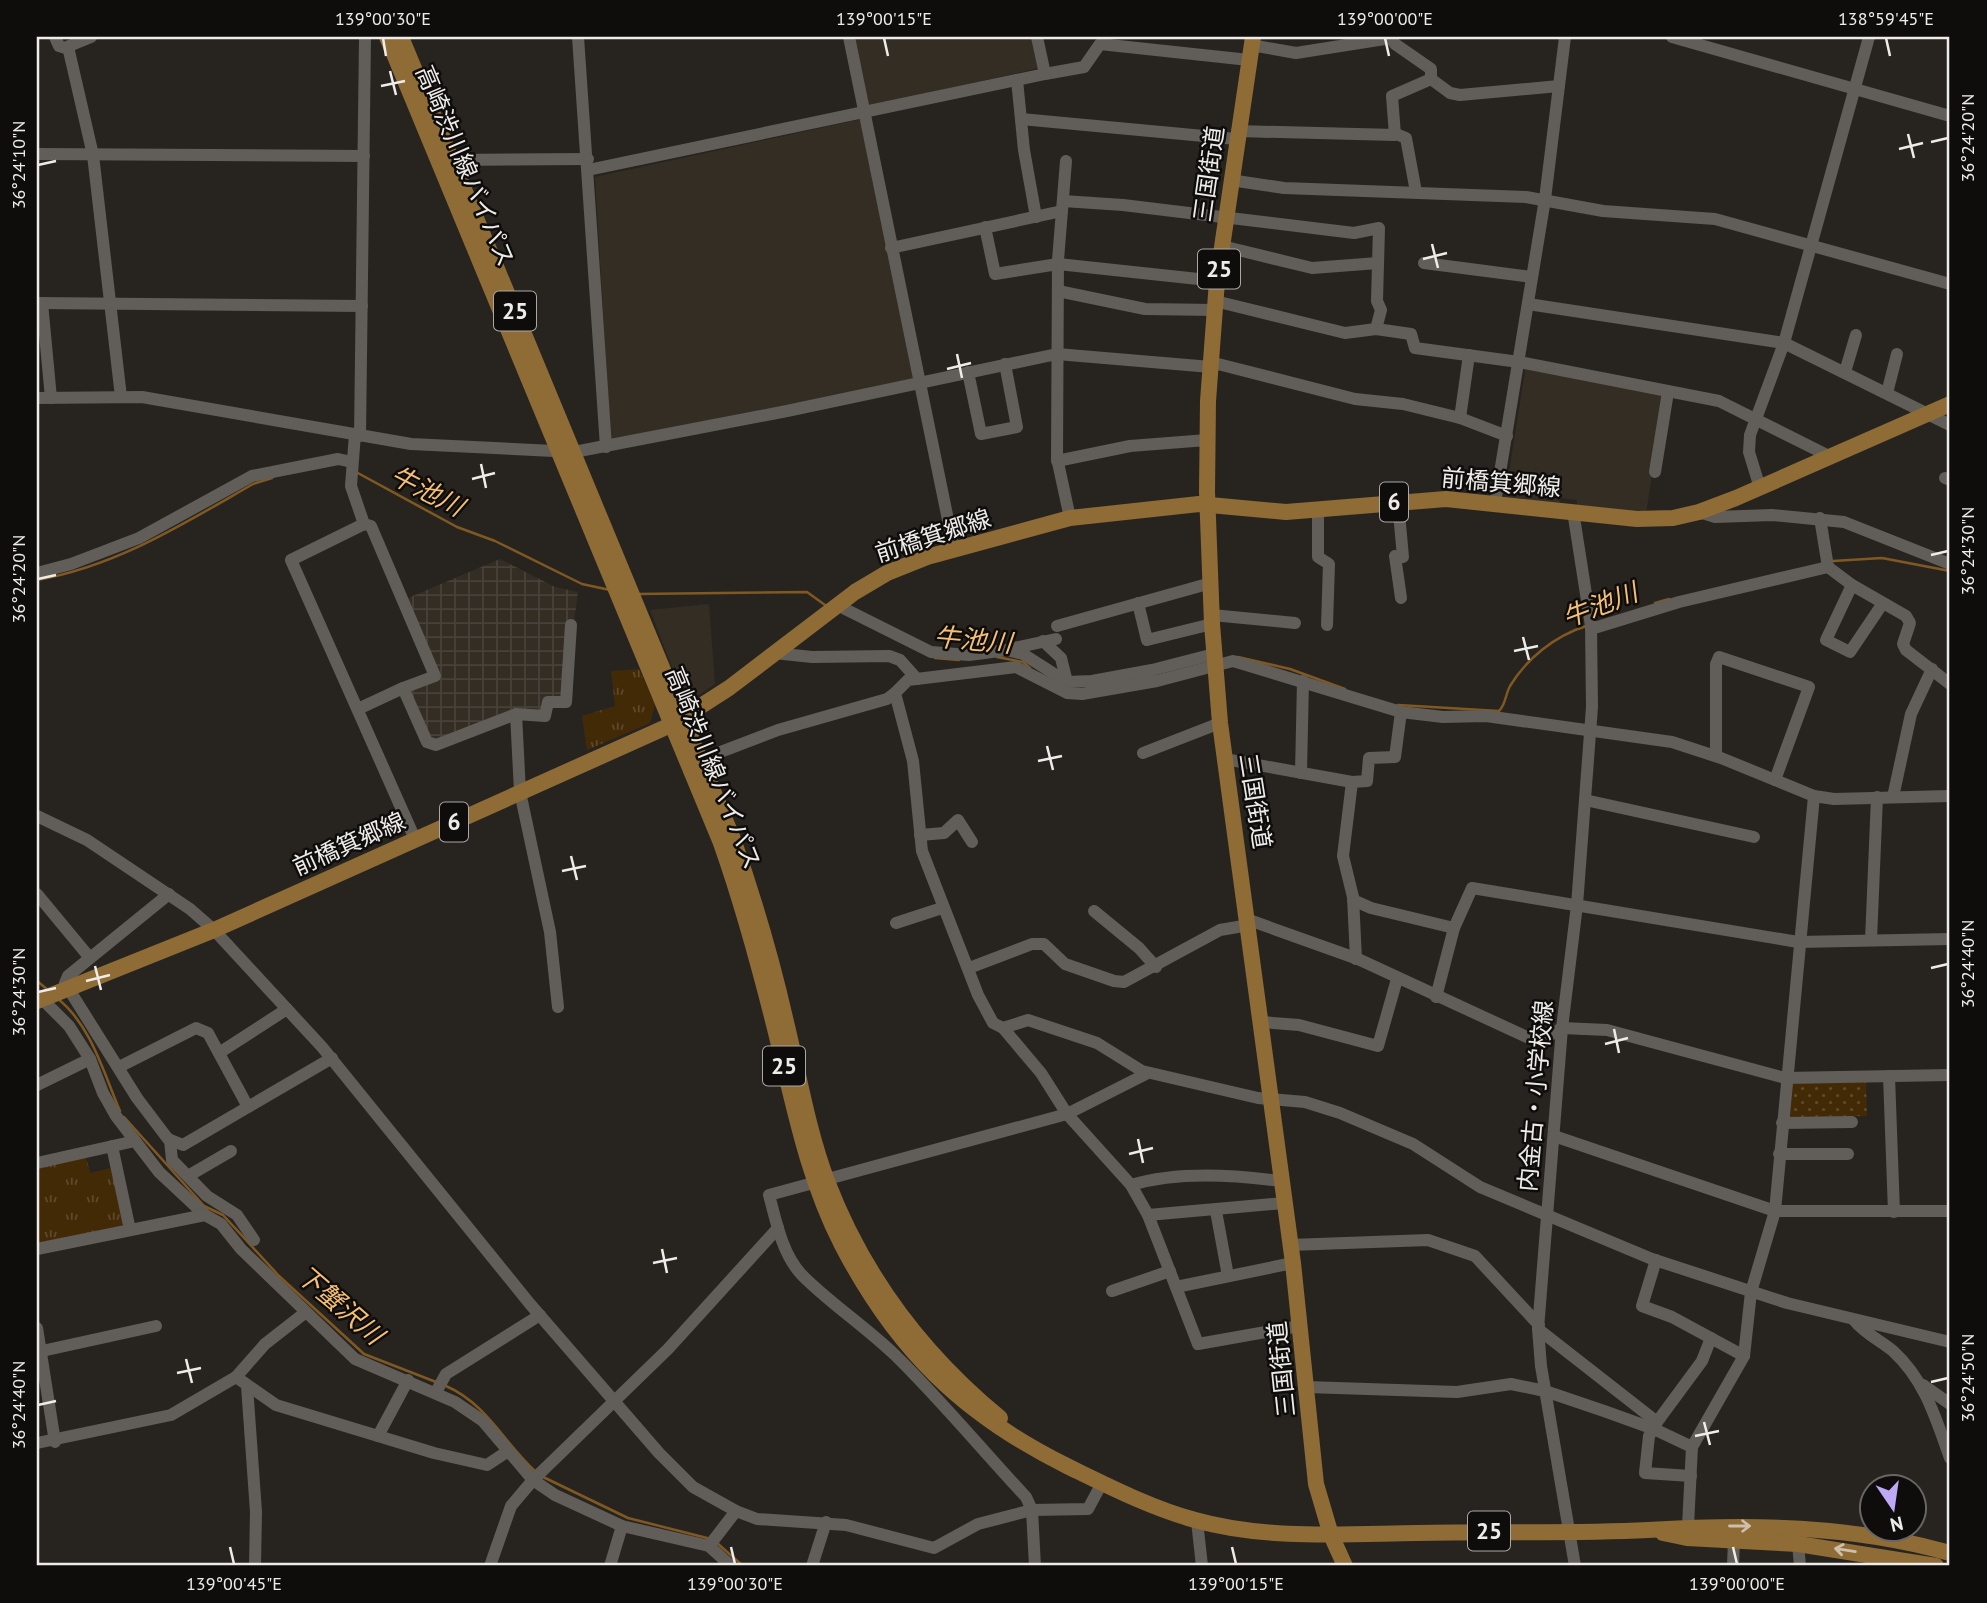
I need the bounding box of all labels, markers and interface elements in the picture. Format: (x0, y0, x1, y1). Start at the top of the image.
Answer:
text: 139°00'30"E (335, 7, 431, 30)
text: 139°00'15"E (836, 7, 932, 30)
text: 139°00'00"E (1337, 7, 1433, 30)
text: 138°59'45"E (1838, 7, 1934, 30)
street label: 高崎渋川線バイパス (409, 61, 522, 271)
text: 36°24'20"N (1956, 94, 1979, 182)
text: 36°24'10"N (7, 121, 30, 209)
street label: 三国街道 (1186, 124, 1231, 224)
road number: 25 (1198, 250, 1240, 288)
road number: 25 (494, 292, 536, 330)
water label: 牛池川 (385, 458, 472, 524)
street label: 前橋箕郷線 (1440, 462, 1562, 503)
road number: 6 (1380, 482, 1408, 522)
street label: 前橋箕郷線 (871, 502, 995, 569)
text: 36°24'30"N (1956, 507, 1979, 595)
text: 36°24'20"N (7, 535, 30, 623)
water label: 牛池川 (1557, 574, 1645, 634)
water label: 牛池川 (933, 620, 1016, 660)
street label: 高崎渋川線バイパス (659, 662, 768, 874)
street label: 三国街道 (1233, 751, 1278, 851)
road number: 6 (440, 802, 468, 842)
street label: 前橋箕郷線 (288, 805, 410, 882)
text: 36°24'40"N (1956, 920, 1979, 1008)
text: 36°24'30"N (7, 948, 30, 1036)
street label: 内金古・小学校線 (1512, 999, 1559, 1193)
road number: 25 (763, 1046, 805, 1086)
water label: 下蟹沢川 (290, 1258, 393, 1353)
street label: 三国街道 (1261, 1320, 1302, 1418)
text: 36°24'50"N (1956, 1334, 1979, 1422)
text: 36°24'40"N (7, 1361, 30, 1449)
north arrow (1857, 1474, 1927, 1544)
text: N (1888, 1511, 1906, 1538)
road number: 25 (1468, 1512, 1510, 1550)
one-way arrow (1728, 1519, 1751, 1533)
one-way arrow (1834, 1543, 1856, 1556)
text: 139°00'45"E (186, 1572, 282, 1595)
text: 139°00'30"E (687, 1572, 783, 1595)
text: 139°00'15"E (1188, 1572, 1284, 1595)
text: 139°00'00"E (1689, 1572, 1785, 1595)

